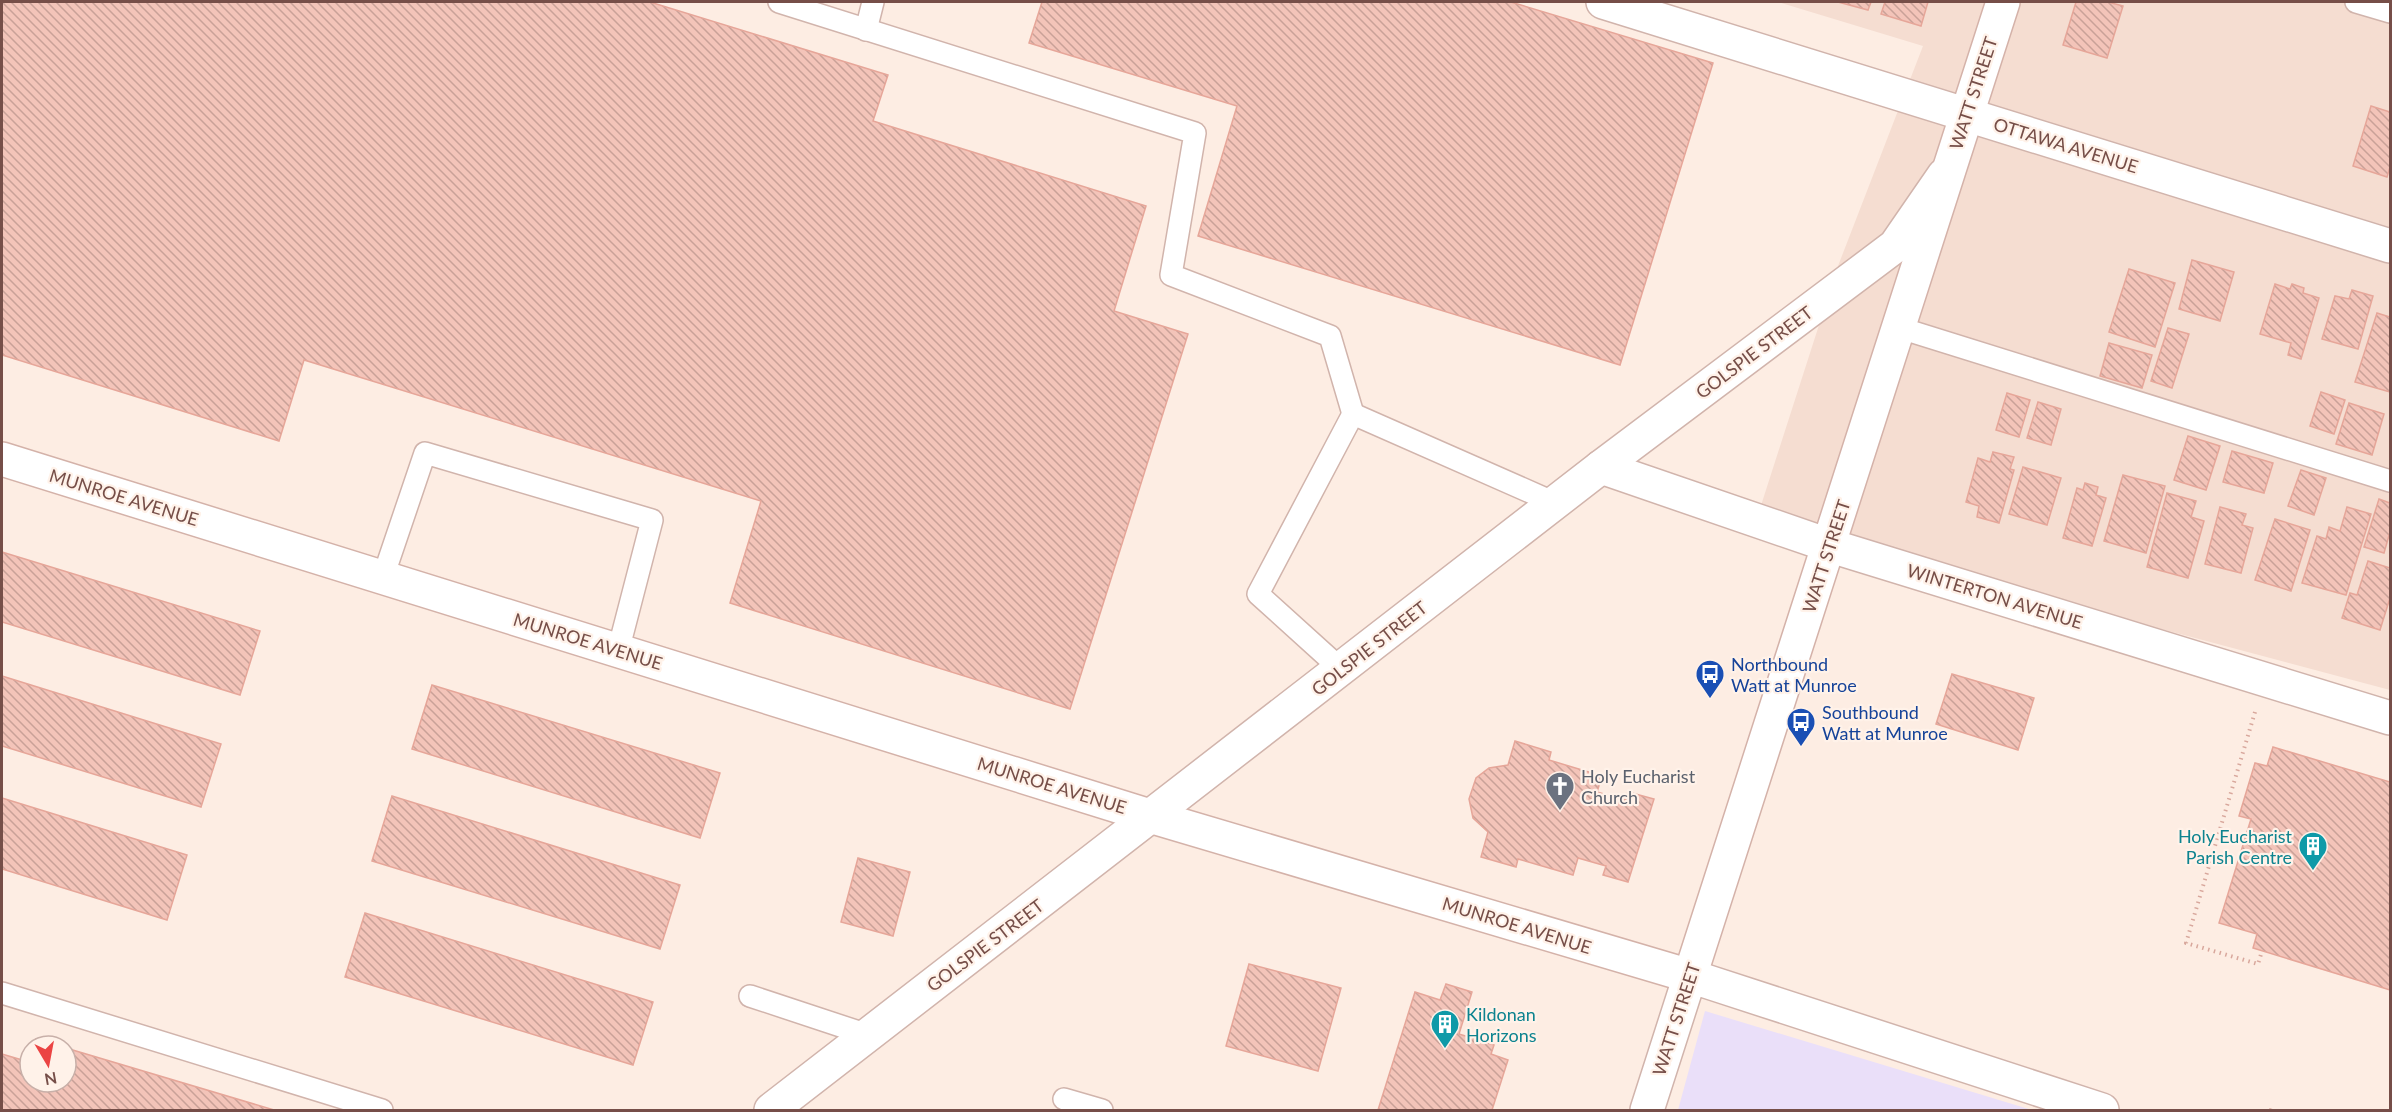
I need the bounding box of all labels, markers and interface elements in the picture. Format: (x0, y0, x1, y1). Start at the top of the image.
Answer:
street label: WATT STREET (1944, 34, 2002, 152)
street label: OTTAWA AVENUE (1991, 113, 2141, 177)
street label: GOLSPIE STREET (1691, 301, 1817, 403)
street label: MUNROE AVENUE (47, 464, 201, 530)
street label: WATT STREET (1797, 497, 1855, 615)
street label: WINTERTON AVENUE (1904, 559, 2086, 633)
street label: GOLSPIE STREET (1307, 596, 1431, 700)
street label: MUNROE AVENUE (511, 608, 665, 674)
place label: Northbound Watt at Munroe (1731, 653, 1857, 696)
bus stop icon: Northbound Watt at Munroe (1694, 658, 1726, 700)
place label: Southbound Watt at Munroe (1822, 701, 1948, 744)
bus stop icon: Southbound Watt at Munroe (1785, 706, 1817, 748)
street label: MUNROE AVENUE (975, 752, 1129, 818)
place label: Holy Eucharist Church (1581, 765, 1696, 808)
church icon: Holy Eucharist Church (1544, 770, 1576, 812)
place label: Holy Eucharist Parish Centre (2178, 825, 2293, 868)
building icon: Holy Eucharist Parish Centre (2297, 830, 2329, 872)
street label: MUNROE AVENUE (1440, 892, 1594, 958)
street label: GOLSPIE STREET (922, 894, 1048, 996)
street label: WATT STREET (1647, 960, 1705, 1078)
place label: Kildonan Horizons (1466, 1003, 1537, 1046)
building icon: Kildonan Horizons (1429, 1008, 1461, 1050)
north arrow (18, 1034, 78, 1094)
text: N (43, 1069, 58, 1090)

